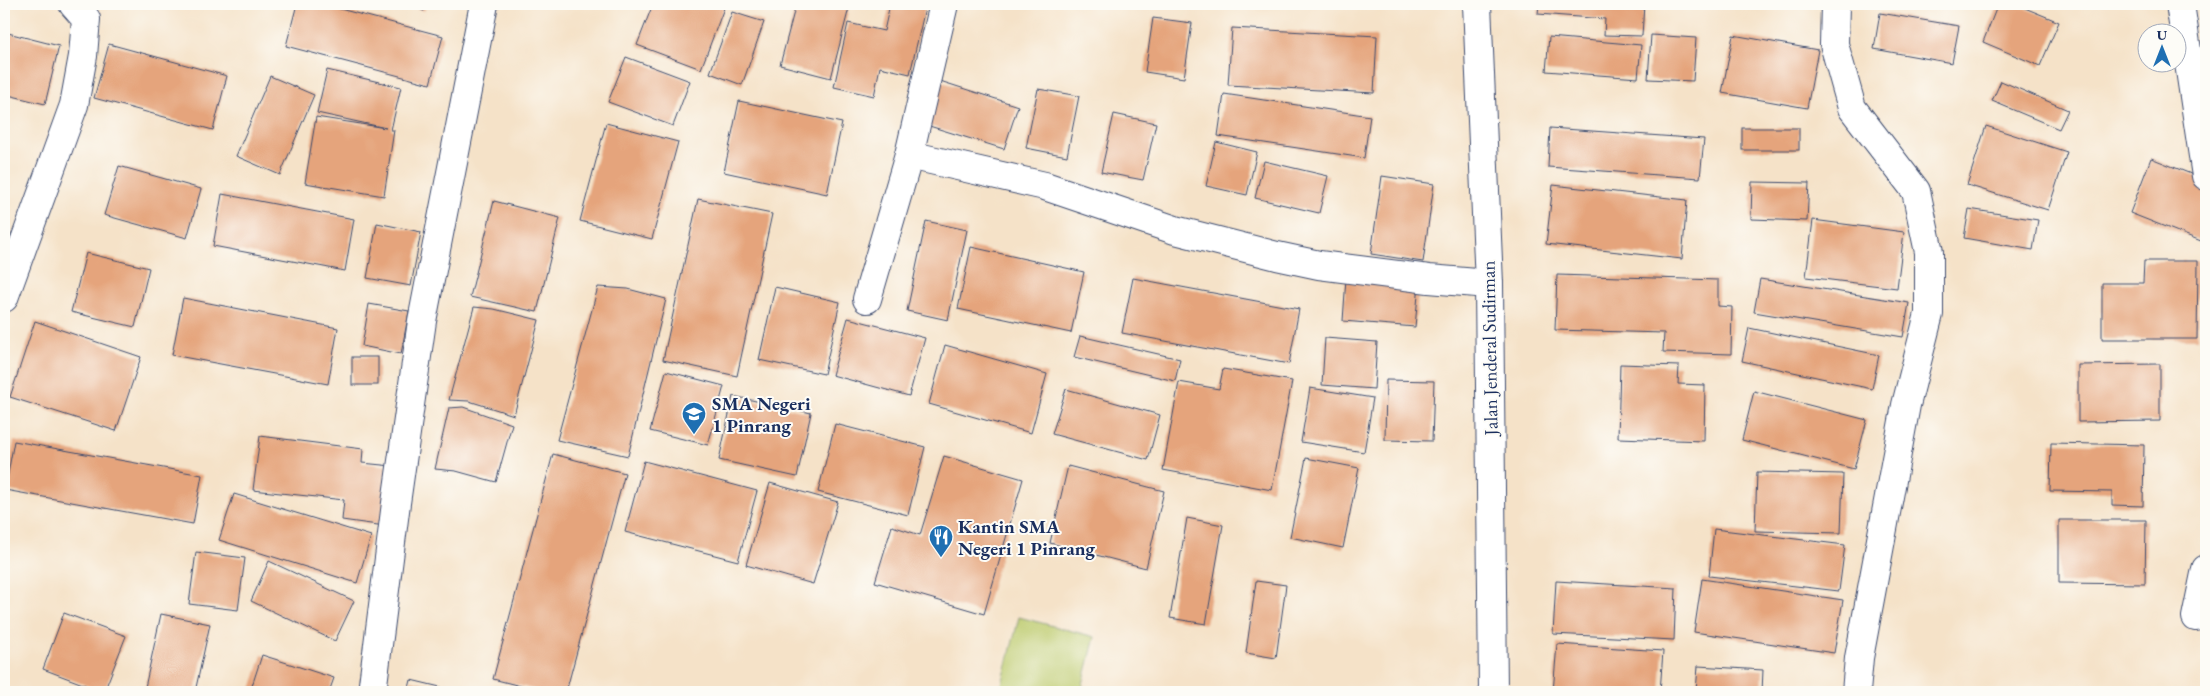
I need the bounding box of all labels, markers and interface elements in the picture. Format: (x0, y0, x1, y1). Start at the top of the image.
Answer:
north arrow (2138, 22, 2188, 72)
text: U (2157, 26, 2168, 44)
street label: Jalan Jenderal Sudirman (1475, 260, 1504, 438)
place label: SMA Negeri 1 Pinrang (712, 391, 811, 438)
school or university icon: SMA Negeri 1 Pinrang (681, 401, 707, 435)
place label: Kantin SMA Negeri 1 Pinrang (958, 514, 1095, 561)
restaurant icon: Kantin SMA Negeri 1 Pinrang (928, 524, 954, 558)

